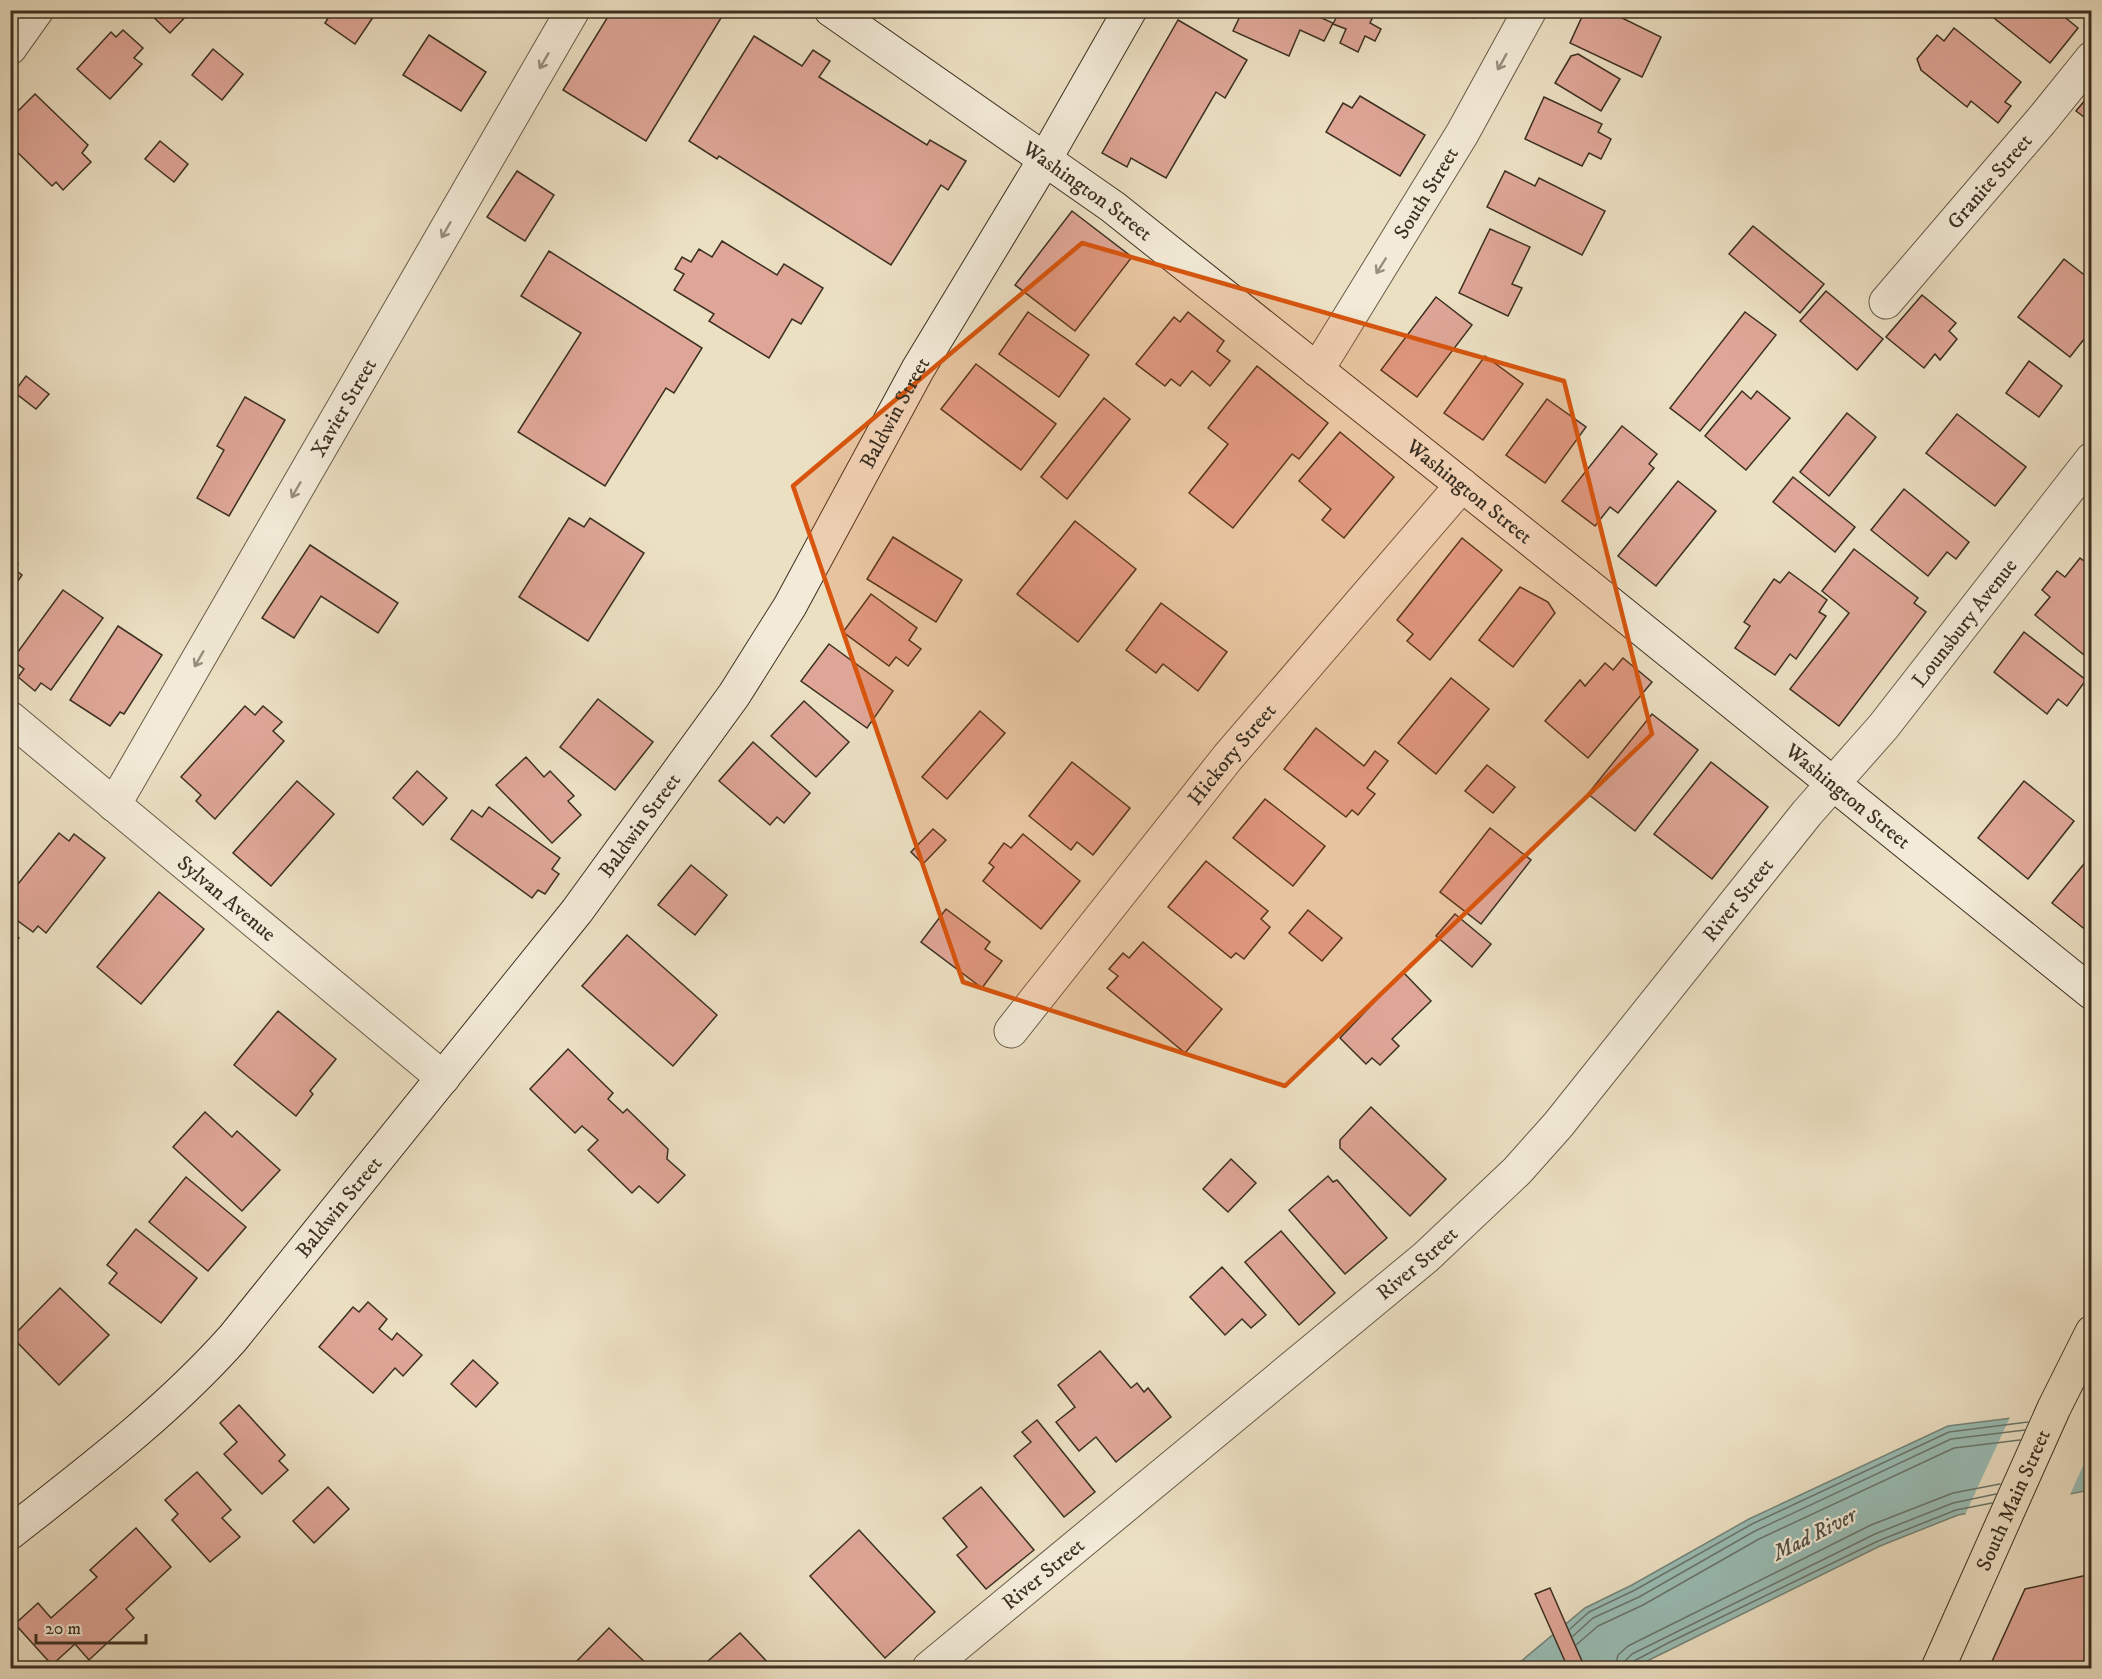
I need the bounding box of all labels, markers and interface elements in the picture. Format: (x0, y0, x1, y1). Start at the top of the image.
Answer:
one-way arrow (538, 52, 550, 69)
one-way arrow (1495, 53, 1507, 70)
street label: Granite Street (1942, 129, 2038, 235)
street label: Washington Street (1017, 135, 1157, 247)
street label: South Street (1389, 142, 1465, 244)
one-way arrow (440, 221, 452, 238)
one-way arrow (1375, 257, 1387, 274)
street label: Baldwin Street (855, 352, 936, 473)
street label: Xavier Street (306, 354, 383, 462)
street label: Washington Street (1400, 433, 1537, 550)
one-way arrow (290, 481, 302, 498)
street label: Lounsbury Avenue (1907, 553, 2024, 693)
one-way arrow (193, 650, 205, 667)
street label: Hickory Street (1183, 698, 1282, 811)
street label: Washington Street (1779, 738, 1916, 855)
street label: Baldwin Street (593, 768, 687, 883)
street label: Sylvan Avenue (171, 850, 281, 948)
street label: River Street (1697, 853, 1780, 947)
street label: Baldwin Street (291, 1151, 388, 1264)
street label: River Street (1372, 1221, 1464, 1306)
street label: South Main Street (1971, 1425, 2057, 1575)
water label: Mad River (1766, 1501, 1863, 1568)
street label: River Street (997, 1533, 1090, 1616)
scale bar (36, 1607, 146, 1645)
text: 20 m (45, 1618, 81, 1640)

